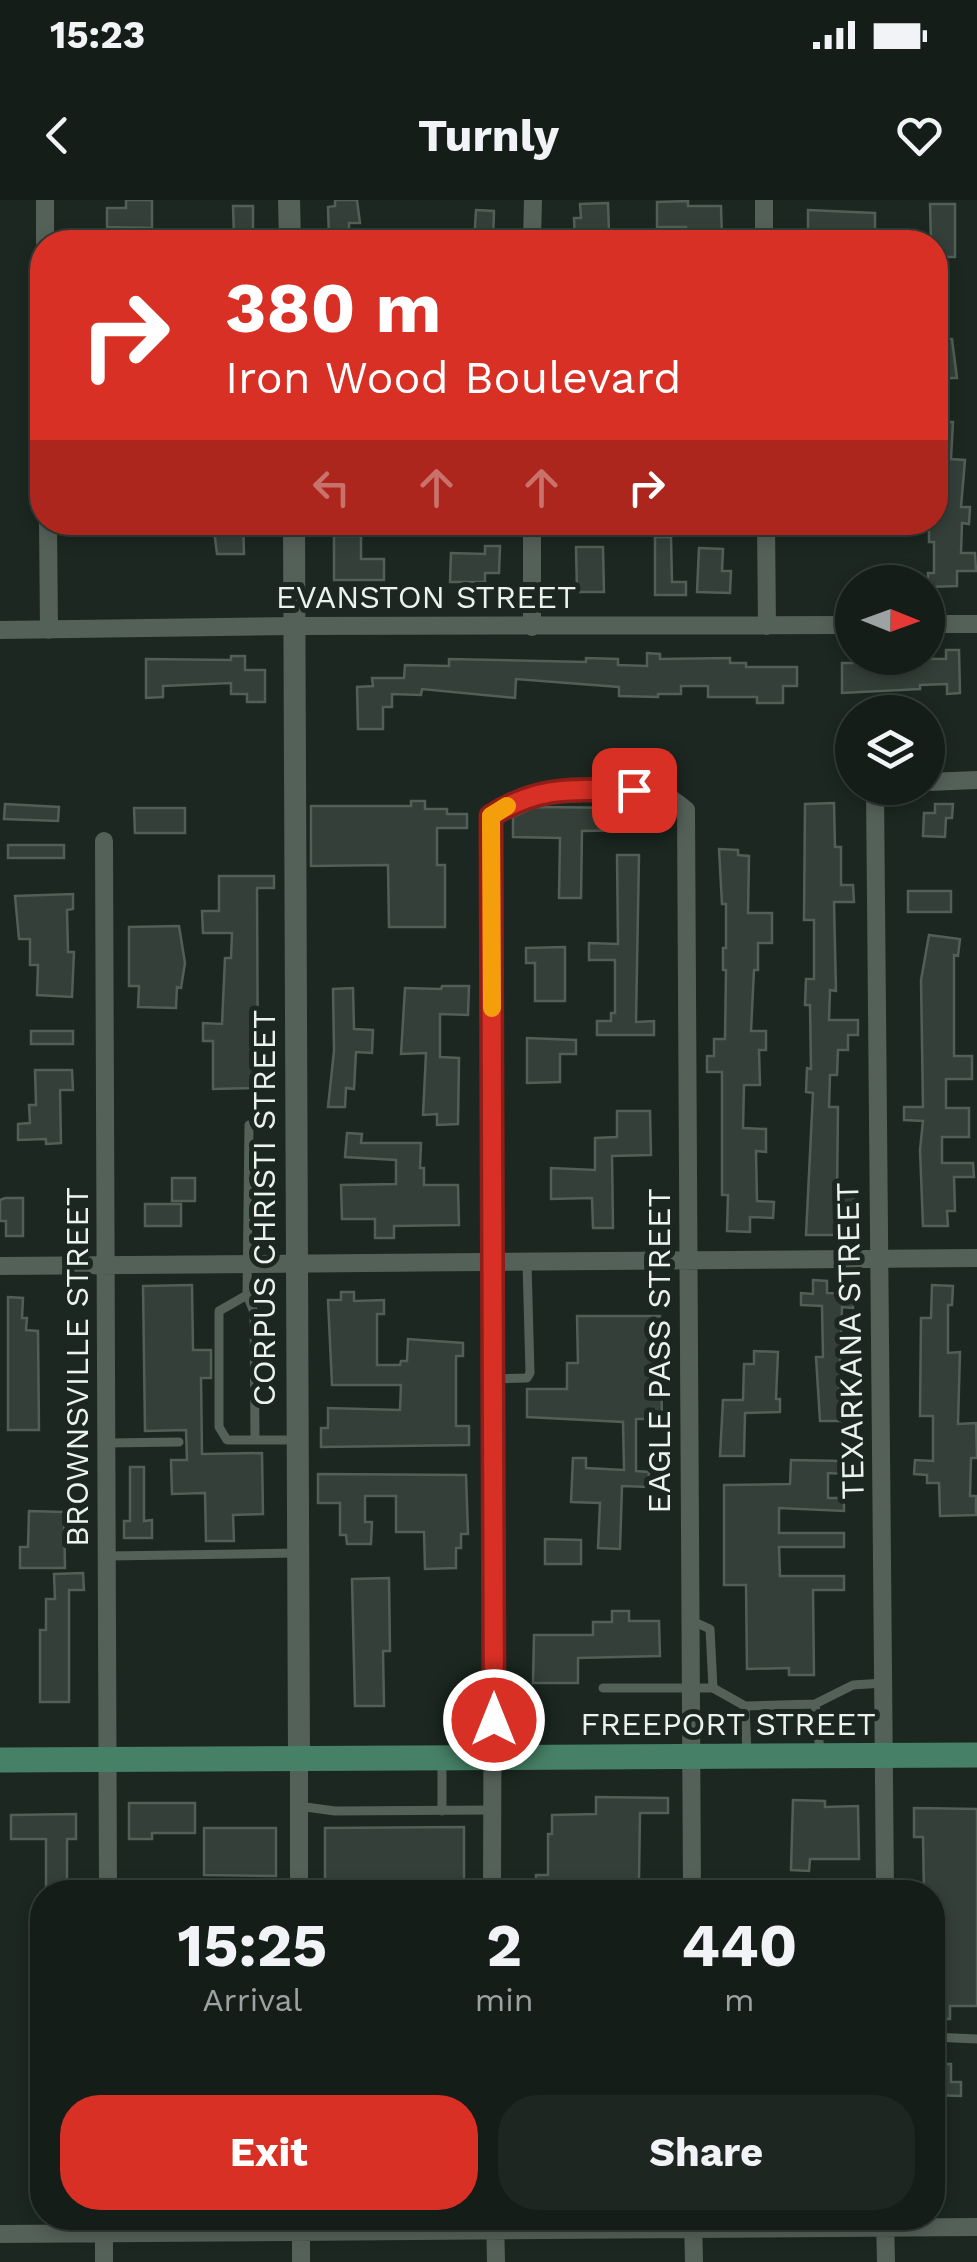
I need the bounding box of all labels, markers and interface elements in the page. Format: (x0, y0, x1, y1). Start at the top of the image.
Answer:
text: 15:23 (50, 13, 145, 57)
icon: back (30, 108, 85, 163)
icon: heart (892, 108, 947, 163)
text: Turnly (418, 109, 559, 162)
text: 380 m (225, 267, 441, 349)
icon: right (60, 270, 190, 400)
text: Iron Wood Boulevard (225, 351, 682, 404)
icon: left (304, 460, 359, 515)
icon: ahead (409, 460, 464, 515)
icon: ahead (514, 460, 569, 515)
icon: right (619, 460, 674, 515)
north arrow (835, 565, 945, 675)
map controls (835, 565, 945, 805)
street label: EVANSTON STREET (276, 578, 576, 616)
button: layers (835, 695, 945, 805)
pin (592, 748, 677, 833)
icon: arrive (607, 763, 662, 818)
street label: CORPUS CHRISTI STREET (245, 1010, 283, 1406)
street label: TEXARKANA STREET (828, 1182, 872, 1500)
street label: BROWNSVILLE STREET (58, 1187, 96, 1547)
street label: EAGLE PASS STREET (640, 1188, 678, 1514)
position arrow (442, 1668, 546, 1772)
street label: FREEPORT STREET (580, 1705, 876, 1743)
text: 15:25 (178, 1910, 327, 1981)
text: 2 (486, 1910, 522, 1981)
text: 440 (681, 1910, 797, 1981)
text: Arrival (202, 1981, 302, 2019)
text: min (475, 1981, 534, 2019)
text: m (724, 1981, 755, 2019)
button: Exit (60, 2095, 478, 2210)
button: Share (498, 2095, 915, 2210)

